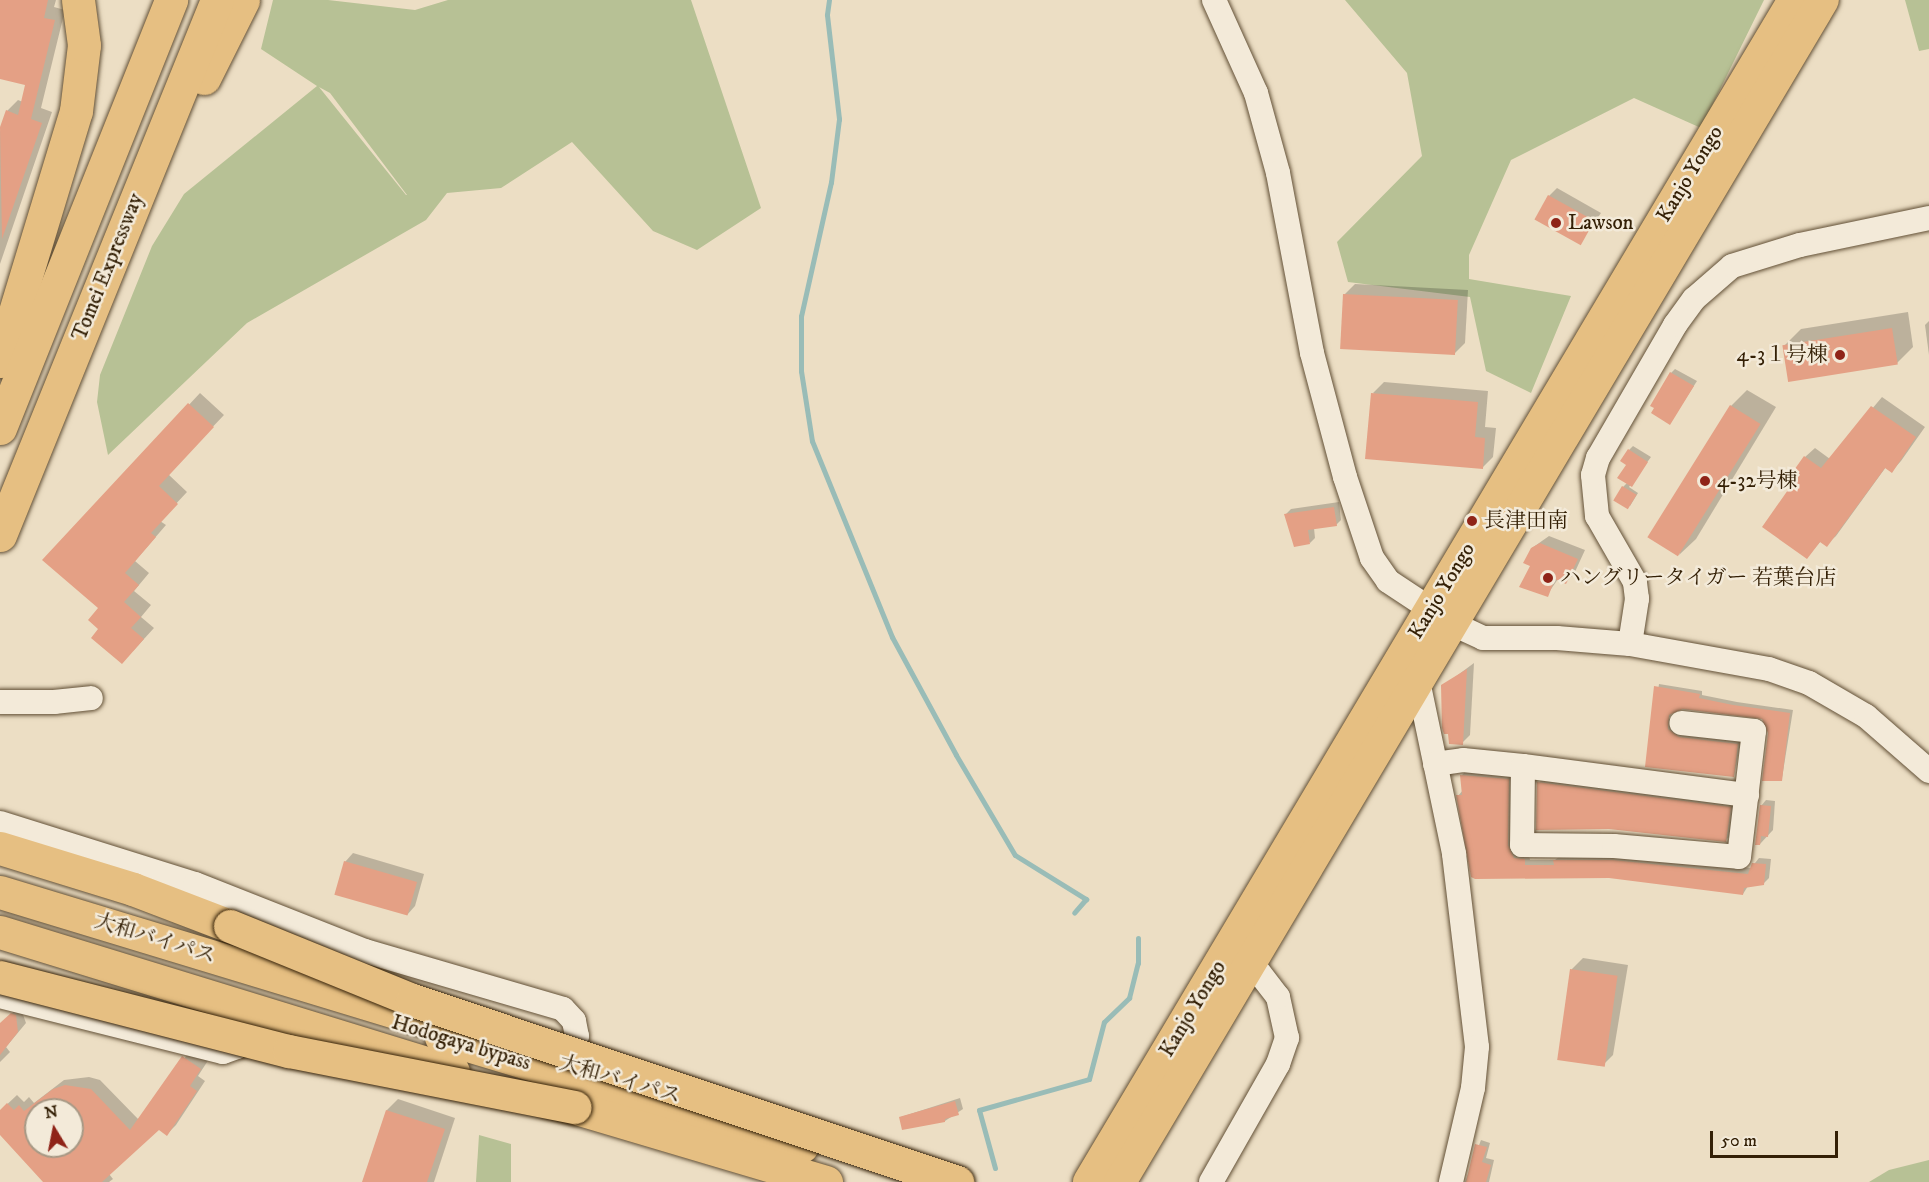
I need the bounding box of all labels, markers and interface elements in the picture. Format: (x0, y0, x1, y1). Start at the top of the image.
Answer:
street label: Kanjo Yongo (1651, 121, 1729, 227)
street label: Tomei Expressway (67, 190, 149, 344)
place label: Lawson (1568, 210, 1634, 236)
marker: Lawson (1549, 216, 1563, 230)
place label: 4-3１号棟 (1737, 342, 1828, 368)
marker: 4-3１号棟 (1833, 348, 1847, 362)
place label: 4-32号棟 (1717, 468, 1798, 494)
marker: 4-32号棟 (1698, 474, 1712, 488)
place label: 長津田南 (1484, 508, 1568, 534)
marker: 長津田南 (1465, 514, 1479, 528)
street label: Kanjo Yongo (1403, 538, 1481, 644)
place label: ハングリータイガー 若葉台店 (1560, 565, 1838, 591)
marker: ハングリータイガー 若葉台店 (1541, 571, 1555, 585)
street label: 大和バイパス (91, 909, 219, 969)
street label: Kanjo Yongo (1154, 956, 1232, 1062)
street label: Hodogaya bypass (388, 1010, 534, 1076)
street label: 大和バイパス (556, 1051, 684, 1109)
north arrow (24, 1098, 84, 1158)
text: N (43, 1101, 59, 1123)
scale bar (1713, 1119, 1840, 1157)
text: 50 m (1721, 1130, 1757, 1152)

